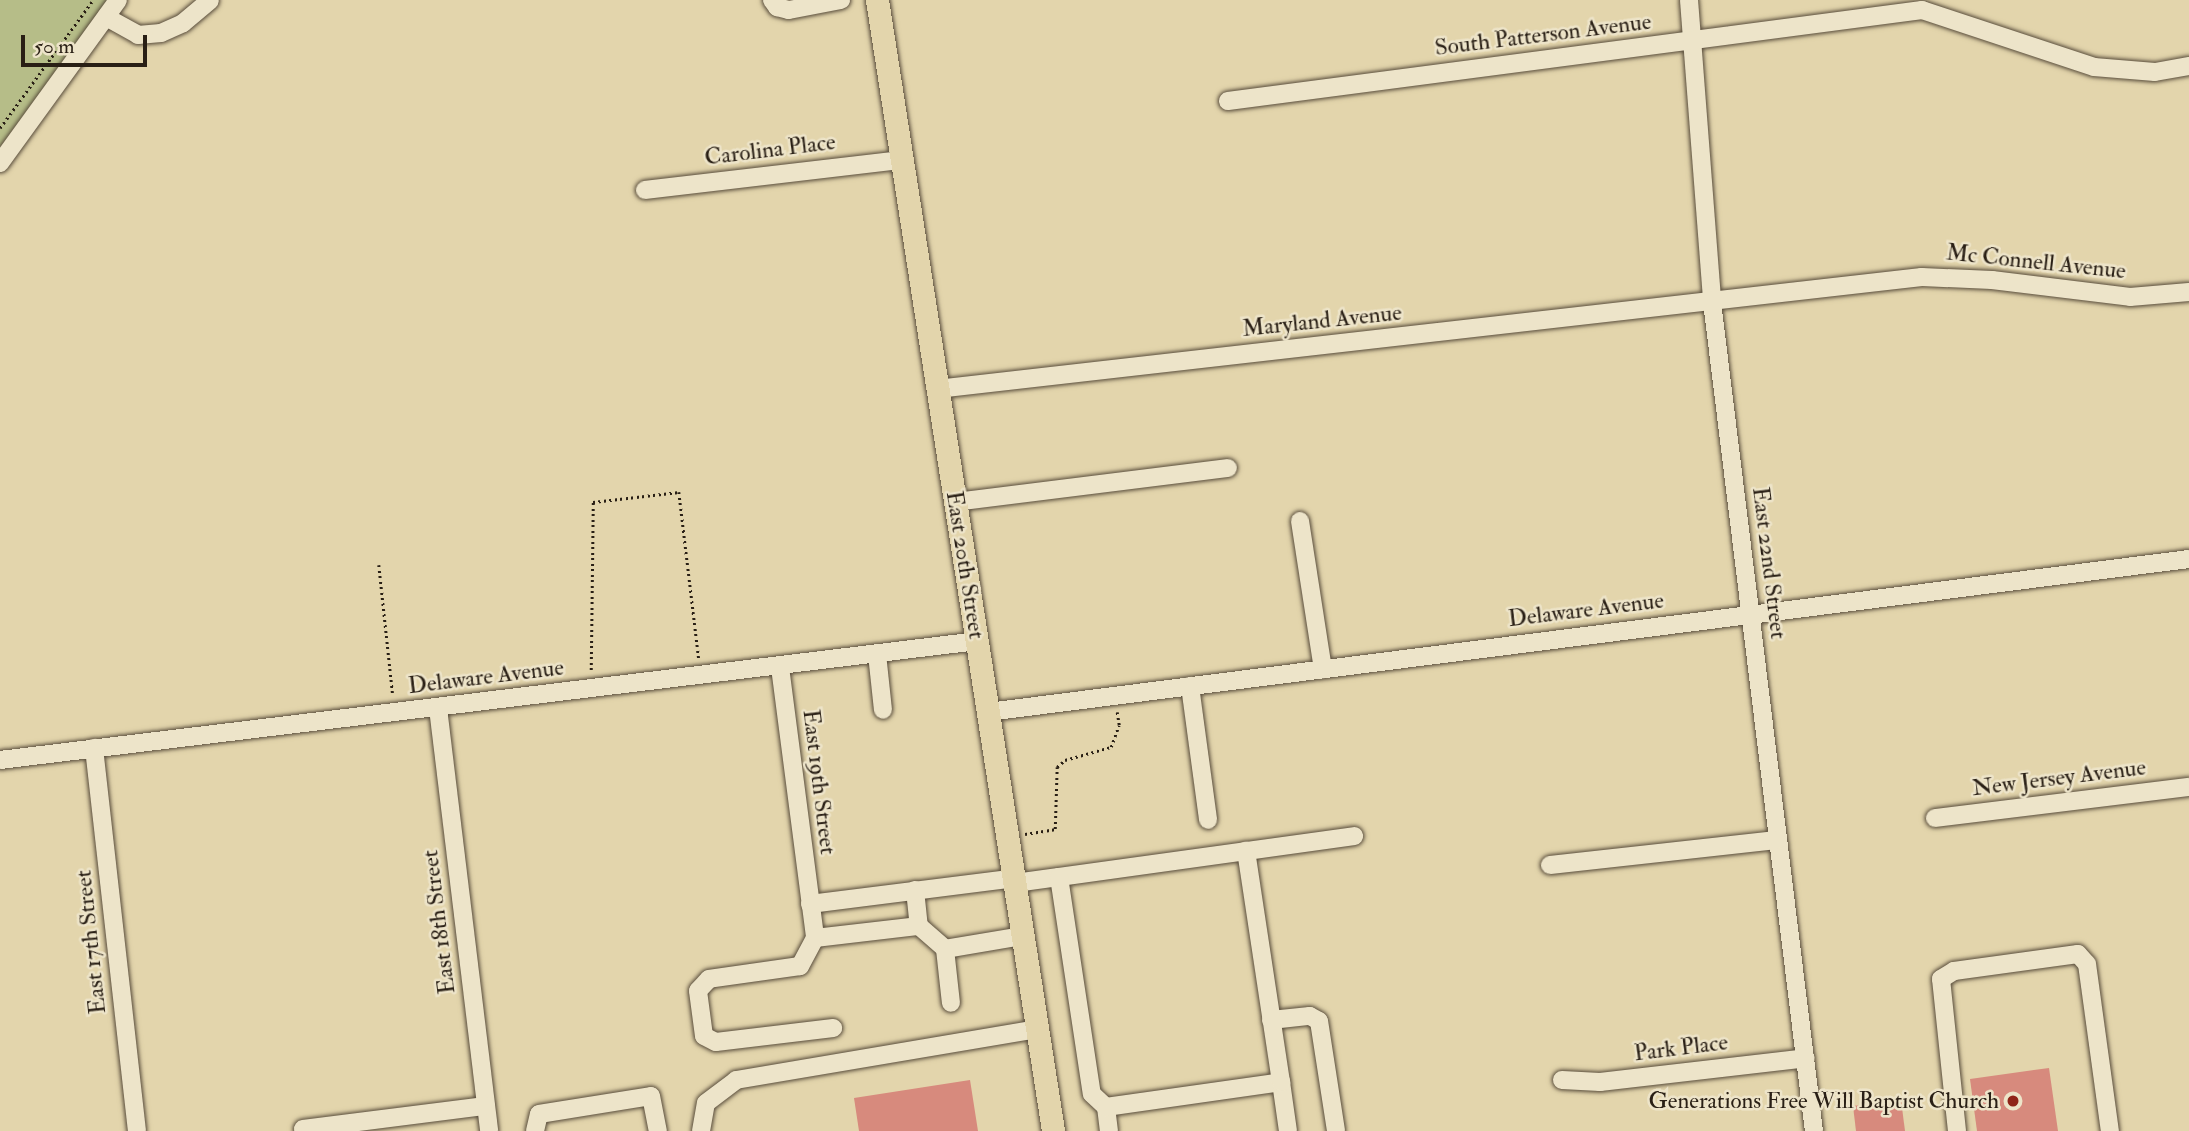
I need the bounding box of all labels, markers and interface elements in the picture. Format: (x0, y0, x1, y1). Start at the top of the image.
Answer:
street label: South Patterson Avenue (1433, 8, 1653, 62)
scale bar (24, 21, 150, 65)
text: 50 m (34, 33, 75, 60)
street label: Carolina Place (703, 128, 837, 172)
street label: Mc Connell Avenue (1945, 239, 2127, 285)
street label: Maryland Avenue (1241, 299, 1403, 343)
street label: East 22nd Street (1746, 485, 1792, 641)
street label: East 20th Street (940, 489, 990, 641)
street label: Delaware Avenue (1507, 587, 1665, 633)
street label: Delaware Avenue (407, 654, 565, 700)
street label: East 19th Street (796, 708, 842, 856)
street label: New Jersey Avenue (1971, 754, 2147, 802)
street label: East 18th Street (416, 848, 462, 996)
street label: East 17th Street (70, 869, 112, 1015)
street label: Park Place (1632, 1029, 1730, 1067)
place label: Generations Free Will Baptist Church (1648, 1087, 1999, 1115)
marker: Generations Free Will Baptist Church (2005, 1093, 2021, 1109)

